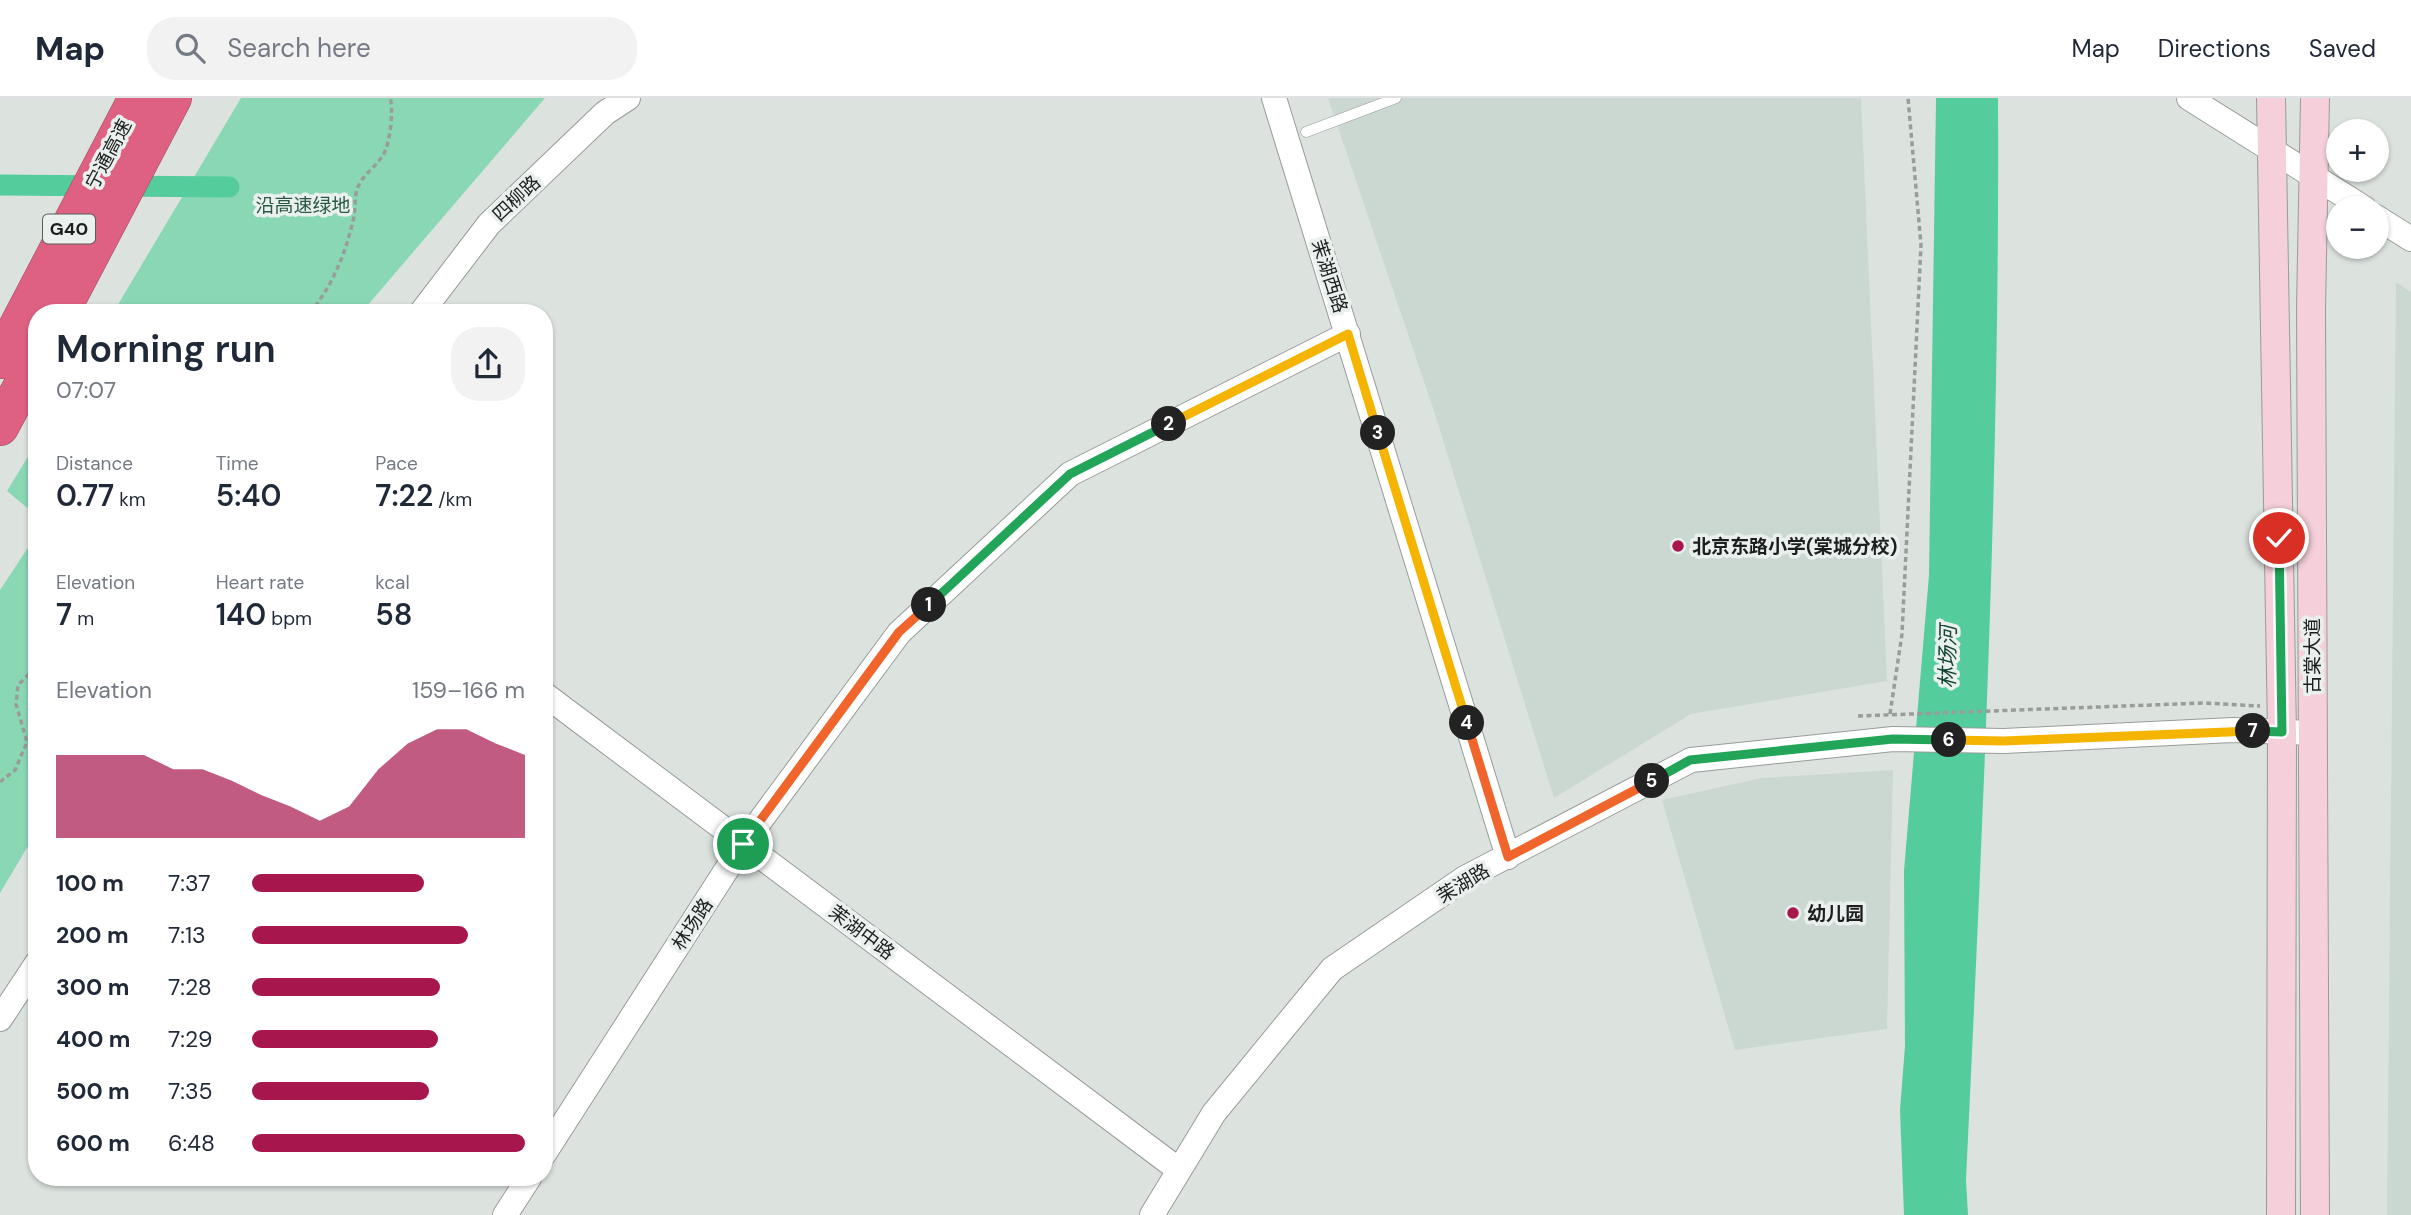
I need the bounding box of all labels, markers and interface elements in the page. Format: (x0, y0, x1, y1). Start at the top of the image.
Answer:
search box (147, 17, 637, 80)
text: Map (35, 27, 105, 70)
icon: search (171, 29, 209, 67)
text: Search here (227, 31, 371, 65)
text: Map (2072, 33, 2120, 64)
text: Directions (2158, 33, 2271, 64)
text: Saved (2309, 33, 2376, 64)
street label: 宁通高速 (80, 115, 137, 194)
map controls (2326, 119, 2389, 259)
button: + (2326, 119, 2389, 182)
street label: 四柳路 (487, 170, 546, 227)
park label: 沿高速绿地 (255, 193, 351, 218)
button: − (2326, 196, 2389, 259)
road number: G40 (43, 214, 95, 244)
street label: 茉湖西路 (1306, 236, 1353, 316)
text: Morning run (56, 324, 276, 374)
button: share (451, 327, 525, 401)
text: 07:07 (56, 375, 116, 405)
pin: 2 (1152, 406, 1186, 442)
text: 2 (1163, 411, 1174, 436)
pin: 3 (1360, 416, 1396, 450)
text: 3 (1372, 420, 1383, 445)
text: Distance (56, 451, 133, 476)
text: Time (216, 451, 259, 476)
text: Pace (375, 451, 418, 476)
text: 0.77 (56, 476, 114, 515)
text: 5:40 (216, 476, 281, 515)
text: 7:22 (375, 476, 433, 515)
text: km (114, 487, 146, 512)
text: /km (433, 487, 472, 512)
pin (2249, 508, 2309, 568)
icon: check (2260, 519, 2298, 557)
place label: 北京东路小学(棠城分校) (1692, 534, 1897, 559)
marker: 北京东路小学(棠城分校) (1670, 538, 1686, 554)
text: Elevation (56, 570, 135, 595)
text: Heart rate (216, 570, 304, 595)
text: kcal (375, 570, 410, 595)
pin: 1 (912, 588, 946, 622)
text: 1 (925, 592, 932, 617)
text: 7 (56, 595, 72, 634)
text: 140 (216, 595, 266, 634)
text: 58 (375, 595, 413, 634)
text: m (72, 606, 94, 631)
text: bpm (266, 606, 312, 631)
street label: 古棠大道 (2300, 618, 2325, 694)
water label: 林场河 (1933, 621, 1963, 689)
text: Elevation (56, 675, 152, 705)
text: 159–166 m (412, 675, 525, 705)
pin: 4 (1450, 706, 1484, 740)
text: 4 (1460, 710, 1473, 735)
pin: 7 (2236, 714, 2270, 748)
text: 7 (2247, 718, 2258, 743)
pin: 6 (1932, 722, 1966, 758)
text: 6 (1942, 727, 1955, 752)
pin: 5 (1634, 764, 1670, 798)
text: 5 (1646, 768, 1657, 793)
pin (713, 814, 773, 874)
icon: arrive (724, 825, 762, 863)
street label: 茉湖路 (1432, 858, 1494, 909)
text: 100 m (56, 868, 124, 898)
text: 7:37 (168, 868, 210, 898)
street label: 林场路 (666, 894, 718, 955)
street label: 茉湖中路 (824, 900, 900, 965)
place label: 幼儿园 (1807, 901, 1864, 926)
marker: 幼儿园 (1785, 905, 1801, 921)
text: 200 m (56, 920, 129, 950)
text: 7:13 (168, 920, 206, 950)
text: 300 m (56, 972, 129, 1002)
text: 7:28 (168, 972, 212, 1002)
text: 400 m (56, 1024, 130, 1054)
text: 7:29 (168, 1024, 212, 1054)
text: 500 m (56, 1076, 130, 1106)
text: 7:35 (168, 1076, 213, 1106)
text: 600 m (56, 1128, 130, 1158)
text: 6:48 (168, 1128, 215, 1158)

